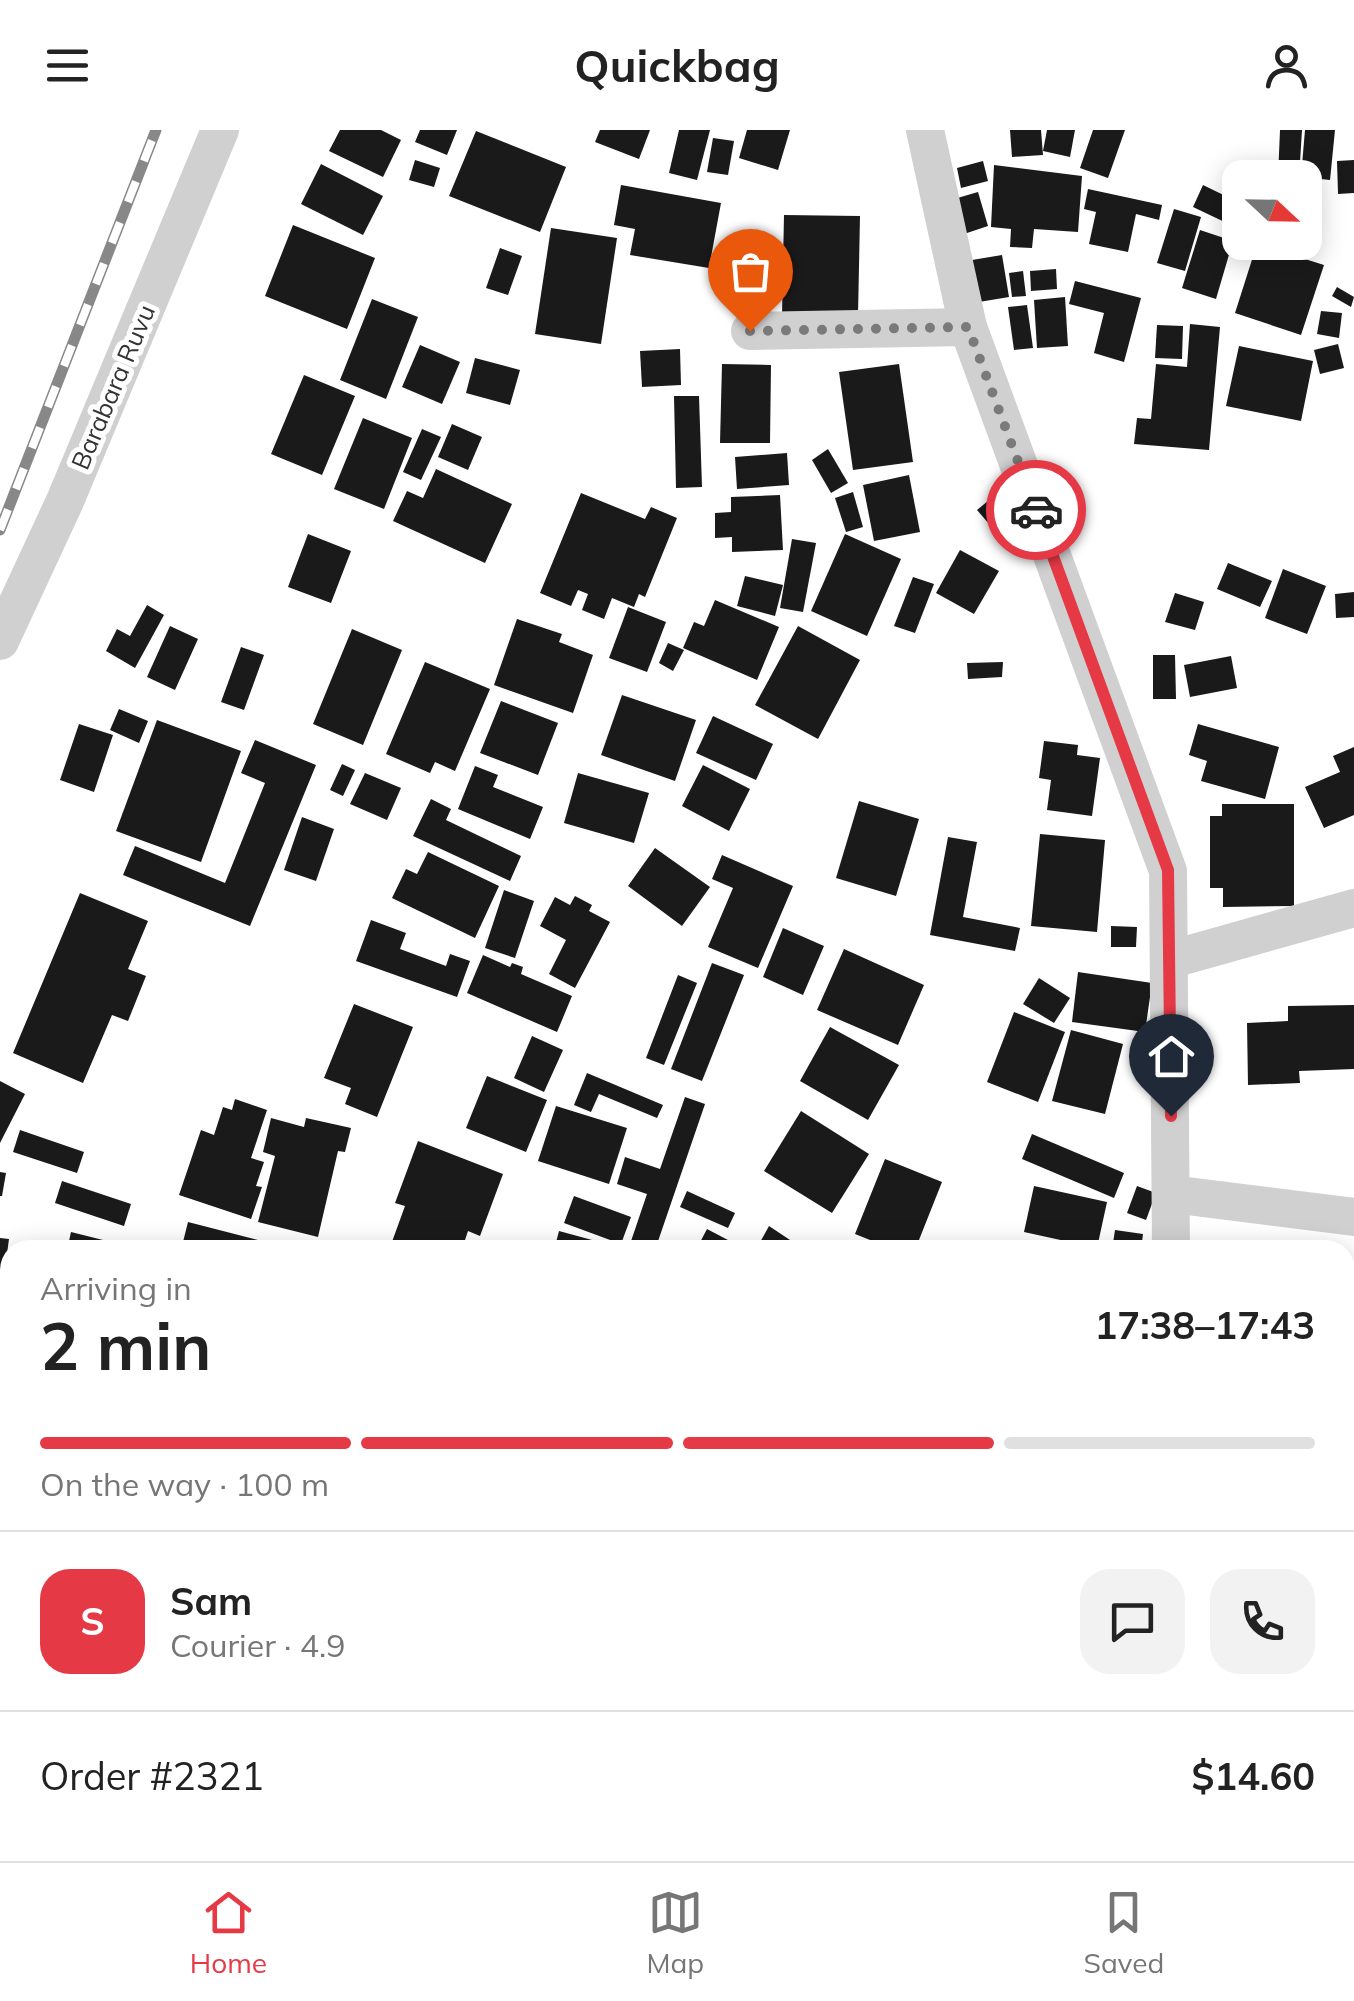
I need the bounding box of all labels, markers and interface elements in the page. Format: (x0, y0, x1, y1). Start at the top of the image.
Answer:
text: Quickbag (574, 37, 780, 93)
icon: menu (40, 38, 95, 93)
icon: person (1259, 38, 1314, 93)
north arrow (1222, 160, 1322, 260)
map controls (1222, 160, 1322, 260)
pin (708, 229, 793, 332)
icon: bag (723, 244, 778, 299)
street label: Barabara Ruvu (64, 300, 161, 474)
courier (986, 460, 1086, 560)
icon: car (1009, 483, 1064, 538)
pin (1129, 1014, 1214, 1117)
icon: home (1144, 1029, 1199, 1084)
text: Arriving in (40, 1268, 192, 1308)
text: 17:38–17:43 (1095, 1301, 1315, 1349)
text: 2 min (40, 1305, 211, 1386)
text: On the way · 100 m (40, 1464, 329, 1504)
button: chat (1080, 1569, 1185, 1674)
button: phone (1210, 1569, 1315, 1674)
text: Sam (170, 1577, 252, 1625)
text: S (80, 1597, 105, 1645)
text: Courier · 4.9 (170, 1625, 346, 1665)
text: Order #2321 (40, 1752, 264, 1800)
text: $14.60 (1192, 1752, 1315, 1800)
tab: Home (190, 1885, 267, 1980)
tab: Map (646, 1885, 704, 1980)
tab: Saved (1083, 1885, 1164, 1980)

